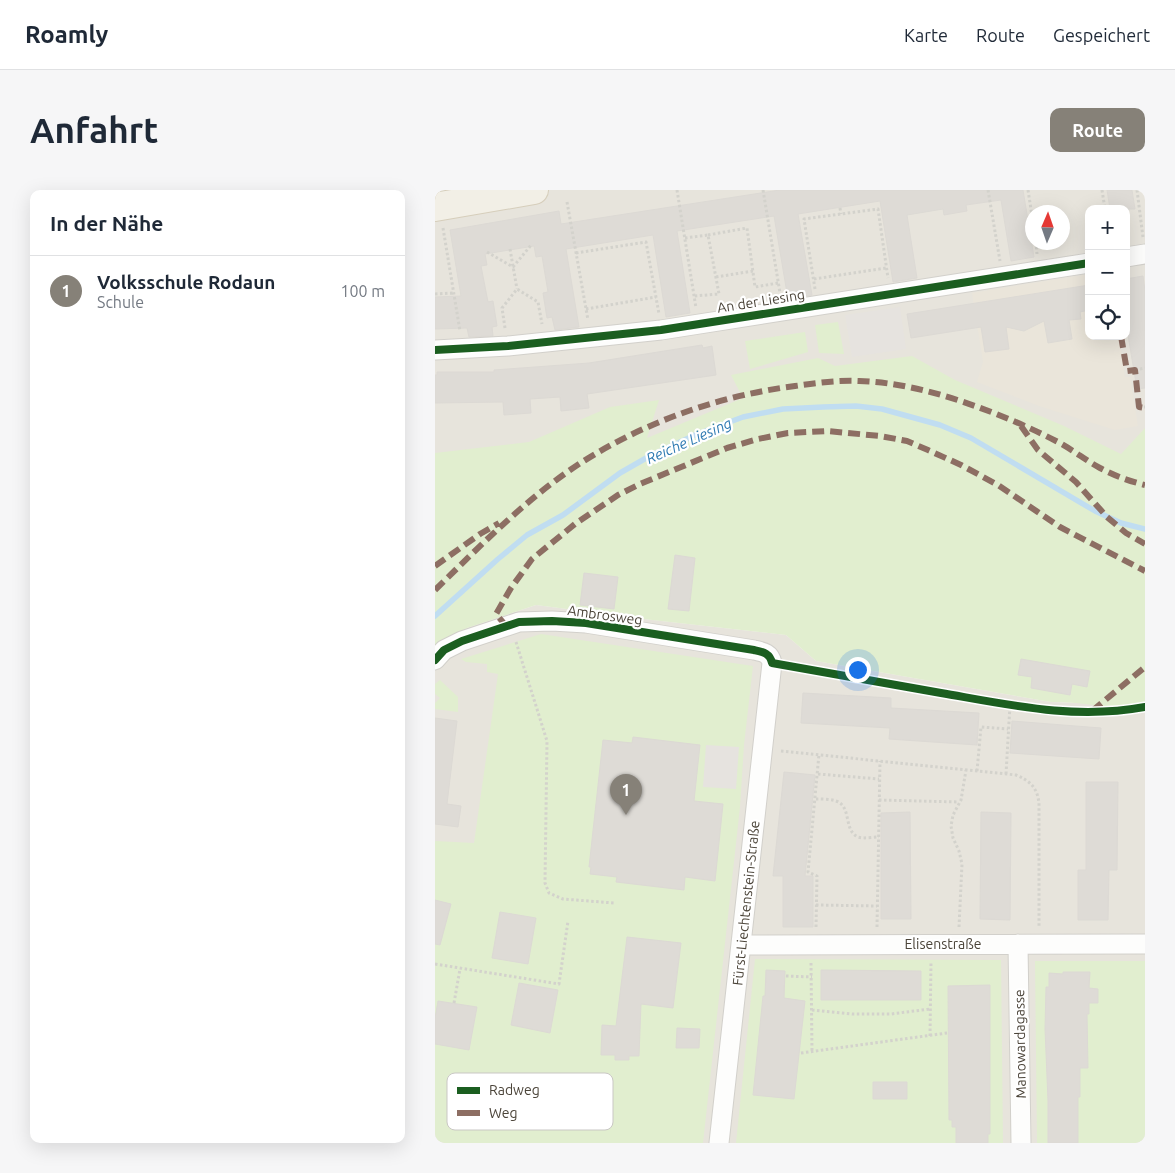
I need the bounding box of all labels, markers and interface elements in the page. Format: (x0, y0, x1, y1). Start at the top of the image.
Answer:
text: Roamly (25, 21, 108, 48)
text: Karte (904, 25, 948, 45)
text: Route (976, 25, 1025, 45)
text: Gespeichert (1053, 25, 1150, 45)
button: Route (1050, 108, 1145, 152)
text: Anfahrt (30, 110, 158, 150)
north arrow (1025, 205, 1070, 250)
map controls (1085, 205, 1130, 340)
button: + (1085, 205, 1130, 250)
text: In der Nähe (50, 211, 163, 235)
button: − (1085, 250, 1130, 295)
text: Volksschule Rodaun (97, 271, 275, 293)
text: 1 (61, 282, 71, 300)
text: 100 m (340, 282, 385, 300)
street label: An der Liesing (716, 286, 806, 316)
text: Schule (97, 293, 144, 311)
button: locate (1085, 295, 1130, 340)
water label: Reiche Liesing (643, 414, 734, 467)
street label: Ambrosweg (566, 602, 644, 628)
your location (845, 657, 871, 683)
pin: 1 (610, 774, 642, 815)
street label: Fürst-Liechtenstein-Straße (729, 820, 763, 986)
street label: Elisenstraße (905, 936, 981, 952)
street label: Manowardagasse (1011, 989, 1029, 1099)
legend (447, 1073, 613, 1130)
text: Radweg (489, 1082, 540, 1098)
text: Weg (489, 1105, 518, 1121)

